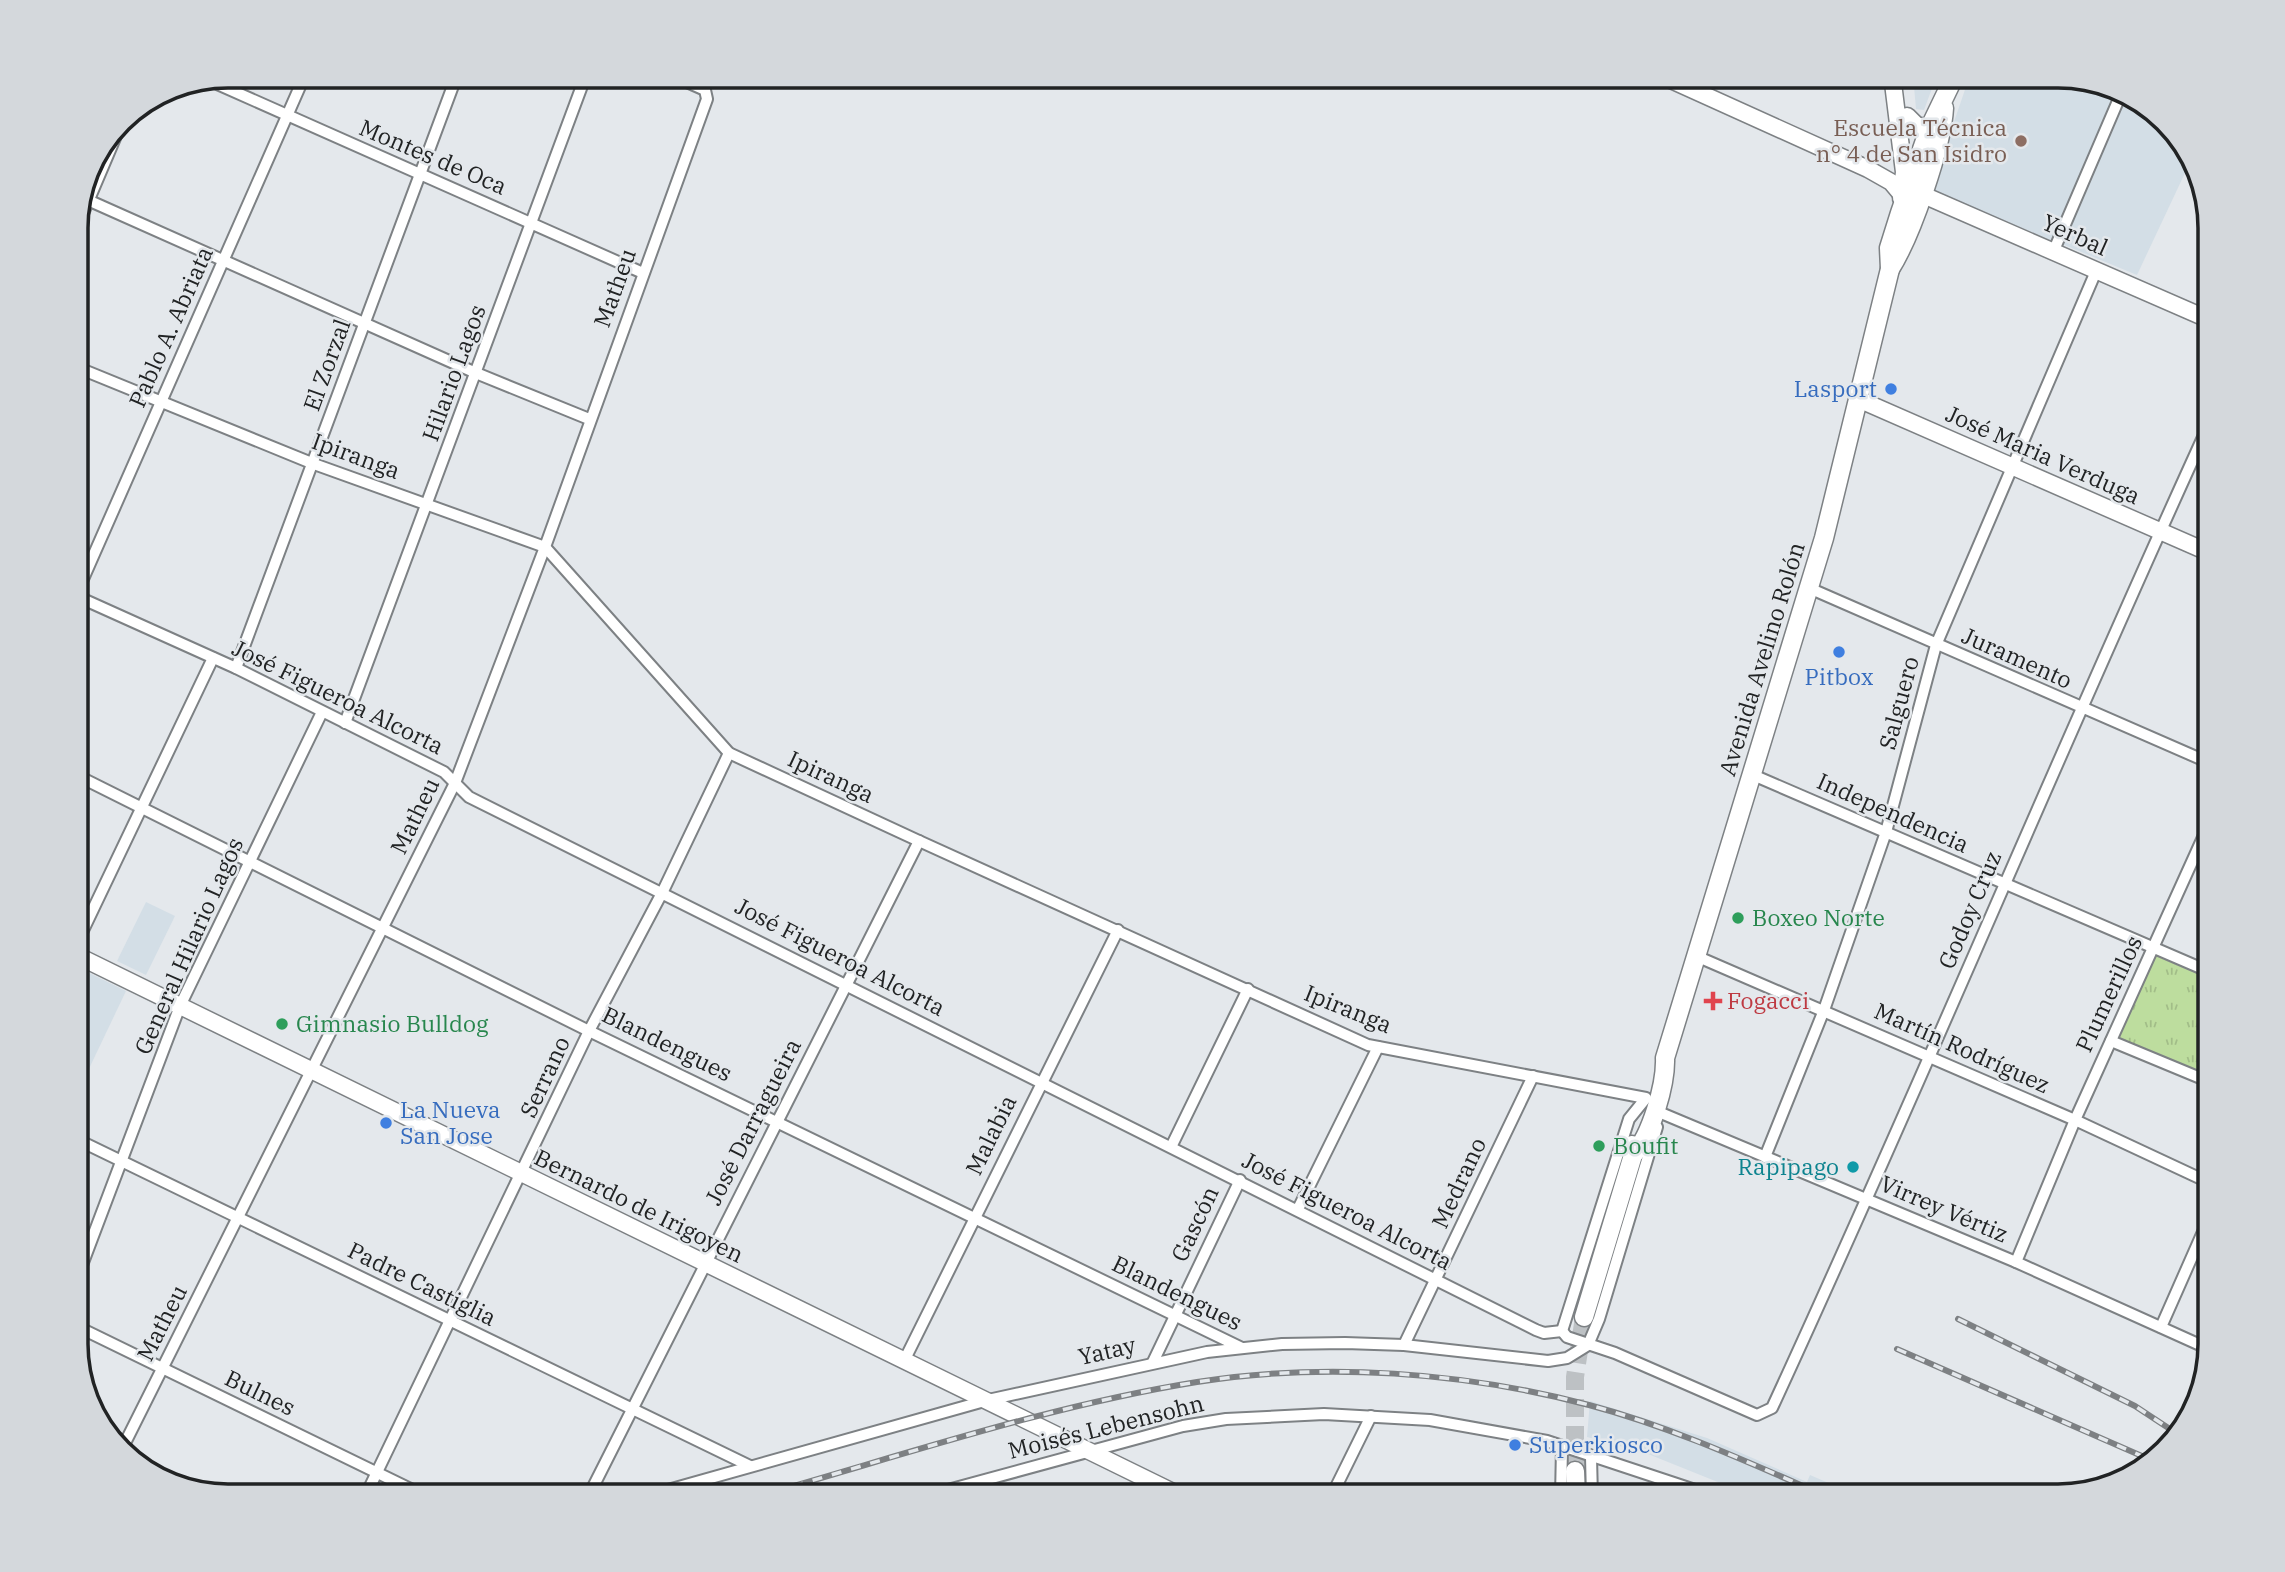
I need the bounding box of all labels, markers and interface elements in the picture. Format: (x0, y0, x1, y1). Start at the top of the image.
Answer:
street label: Montes de Oca (355, 112, 512, 201)
place label: Escuela Técnica n° 4 de San Isidro (1816, 112, 2007, 168)
marker: Escuela Técnica n° 4 de San Isidro (2013, 133, 2029, 149)
street label: Yerbal (2038, 206, 2113, 262)
street label: Pablo A. Abriata (121, 242, 219, 412)
street label: Matheu (586, 244, 642, 331)
street label: Hilario Lagos (414, 300, 492, 445)
street label: El Zorzal (296, 314, 357, 415)
place label: Lasport (1794, 373, 1877, 403)
marker: Lasport (1883, 381, 1899, 397)
street label: José Maria Verduga (1941, 398, 2145, 510)
street label: Ipiranga (308, 425, 405, 485)
street label: Avenida Avelino Rolón (1711, 538, 1811, 779)
street label: Juramento (1958, 620, 2077, 695)
street label: José Figueroa Alcorta (228, 632, 449, 760)
marker: Pitbox (1831, 644, 1847, 660)
street label: Salguero (1871, 653, 1925, 753)
place label: Pitbox (1804, 661, 1874, 691)
street label: Ipiranga (784, 743, 879, 809)
street label: Independencia (1813, 765, 1974, 859)
street label: Matheu (383, 772, 445, 859)
street label: General Hilario Lagos (127, 833, 249, 1059)
street label: Godoy Cruz (1931, 846, 2007, 973)
street label: José Figueroa Alcorta (730, 890, 951, 1022)
place label: Boxeo Norte (1752, 902, 1885, 932)
marker: Boxeo Norte (1730, 910, 1746, 926)
street label: Plumerillos (2068, 931, 2148, 1057)
street label: Ipiranga (1300, 977, 1397, 1039)
place label: Fogacci (1727, 985, 1809, 1015)
marker: Fogacci (1705, 993, 1721, 1009)
street label: Martín Rodríguez (1870, 995, 2055, 1099)
street label: Blandengues (598, 999, 737, 1087)
place label: Gimnasio Bulldog (296, 1008, 489, 1038)
marker: Gimnasio Bulldog (274, 1016, 290, 1032)
street label: Serrano (512, 1031, 576, 1122)
street label: José Darragueira (697, 1033, 807, 1210)
street label: Malabia (958, 1090, 1022, 1180)
place label: La Nueva San Jose (400, 1094, 501, 1150)
marker: La Nueva San Jose (378, 1115, 394, 1131)
place label: Boufit (1613, 1130, 1678, 1160)
street label: Medrano (1424, 1132, 1492, 1233)
marker: Boufit (1591, 1138, 1607, 1154)
street label: Bernardo de Irigoyen (530, 1141, 749, 1269)
street label: José Figueroa Alcorta (1237, 1144, 1458, 1276)
place label: Rapipago (1738, 1151, 1839, 1181)
marker: Rapipago (1845, 1159, 1861, 1175)
street label: Virrey Vértiz (1876, 1168, 2013, 1248)
street label: Gascón (1164, 1181, 1225, 1266)
street label: Padre Castiglia (343, 1234, 502, 1332)
street label: Blandengues (1108, 1248, 1247, 1336)
street label: Matheu (129, 1279, 193, 1366)
street label: Yatay (1075, 1329, 1139, 1371)
street label: Bulnes (220, 1362, 301, 1422)
street label: Moisés Lebensohn (1005, 1387, 1207, 1465)
place label: Superkiosco (1529, 1429, 1663, 1459)
marker: Superkiosco (1507, 1437, 1523, 1453)

